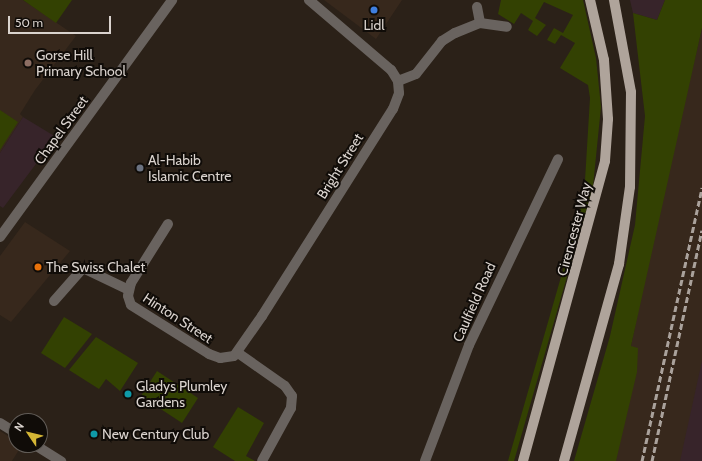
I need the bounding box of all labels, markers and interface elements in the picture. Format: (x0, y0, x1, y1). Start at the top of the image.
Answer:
marker: Lidl (369, 5, 379, 15)
scale bar (10, 8, 113, 34)
text: 50 m (15, 15, 43, 30)
place label: Lidl (363, 17, 385, 33)
place label: Gorse Hill Primary School (36, 47, 126, 80)
marker: Gorse Hill Primary School (23, 58, 33, 68)
street label: Chapel Street (31, 93, 91, 167)
street label: Bright Street (313, 130, 367, 202)
place label: Al-Habib Islamic Centre (148, 152, 231, 184)
marker: Al-Habib Islamic Centre (135, 163, 145, 173)
street label: Cirencester Way (553, 180, 595, 278)
place label: The Swiss Chalet (46, 259, 145, 275)
street label: Caulfield Road (449, 260, 499, 344)
marker: The Swiss Chalet (33, 262, 43, 272)
street label: Hinton Street (140, 289, 216, 347)
place label: Gladys Plumley Gardens (136, 378, 227, 410)
marker: Gladys Plumley Gardens (123, 389, 133, 399)
north arrow (8, 413, 48, 453)
text: N (11, 419, 27, 434)
place label: New Century Club (102, 426, 209, 442)
marker: New Century Club (89, 429, 99, 439)

